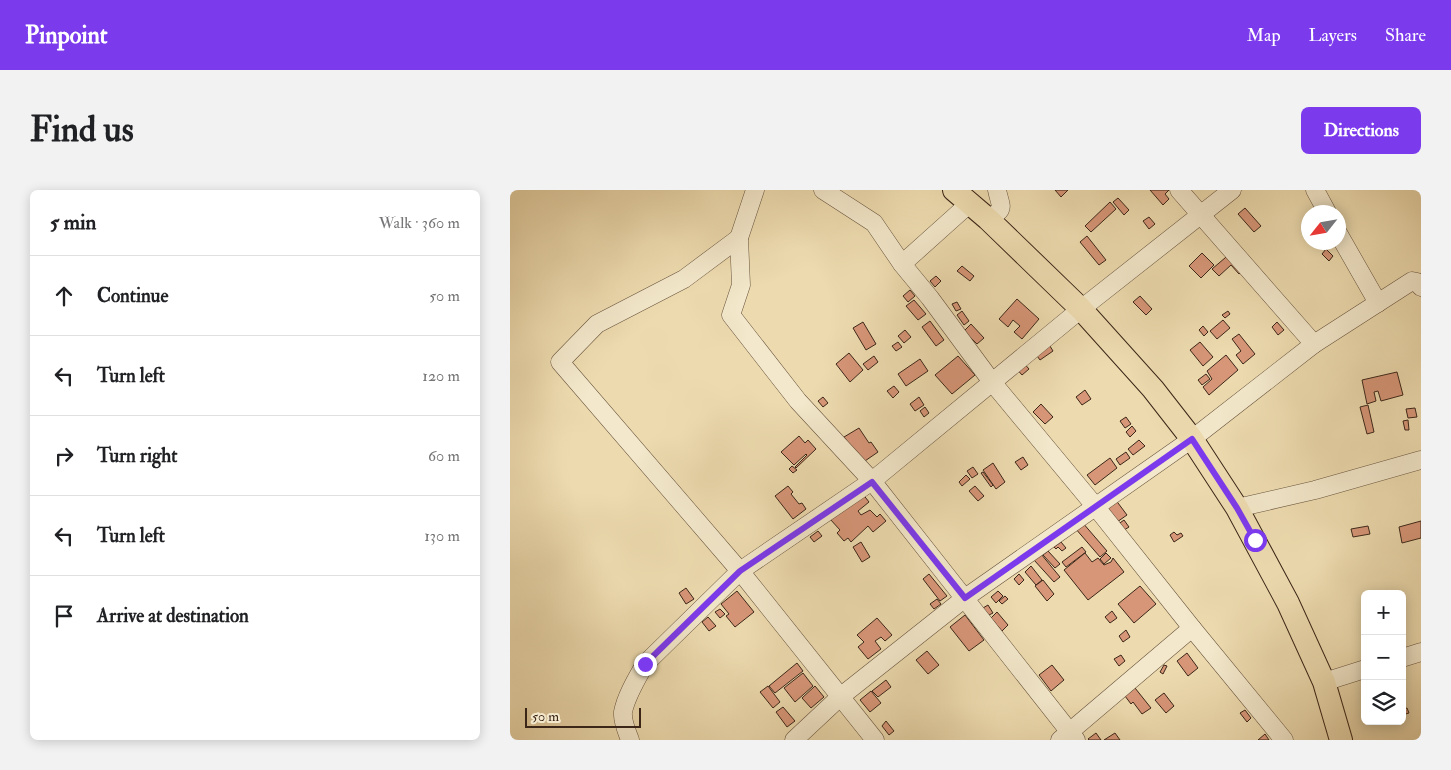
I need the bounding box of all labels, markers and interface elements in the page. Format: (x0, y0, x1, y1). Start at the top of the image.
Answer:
text: Pinpoint (25, 20, 108, 51)
text: Map (1247, 24, 1281, 47)
text: Layers (1309, 24, 1357, 47)
text: Share (1385, 24, 1426, 47)
button: Directions (1301, 107, 1421, 154)
text: Find us (30, 108, 134, 152)
north arrow (1301, 205, 1346, 250)
text: 5 min (50, 209, 96, 236)
text: Walk · 360 m (379, 213, 460, 233)
icon: ahead (50, 282, 78, 310)
text: Continue (97, 284, 168, 308)
text: 50 m (429, 286, 460, 306)
icon: left (50, 362, 78, 390)
text: Turn left (97, 364, 165, 388)
text: 120 m (422, 366, 460, 386)
icon: right (50, 442, 78, 470)
text: Turn right (97, 444, 177, 468)
text: 60 m (428, 446, 460, 466)
icon: left (50, 522, 78, 550)
text: Turn left (97, 524, 165, 548)
text: 130 m (424, 526, 460, 546)
route start (1244, 529, 1267, 552)
map controls (1361, 590, 1406, 725)
button: + (1361, 590, 1406, 635)
icon: arrive (50, 602, 78, 630)
text: Arrive at destination (97, 604, 249, 628)
button: − (1361, 635, 1406, 680)
route end (634, 653, 657, 676)
button: layers (1361, 680, 1406, 725)
scale bar (525, 705, 641, 728)
text: 50 m (532, 708, 559, 725)

